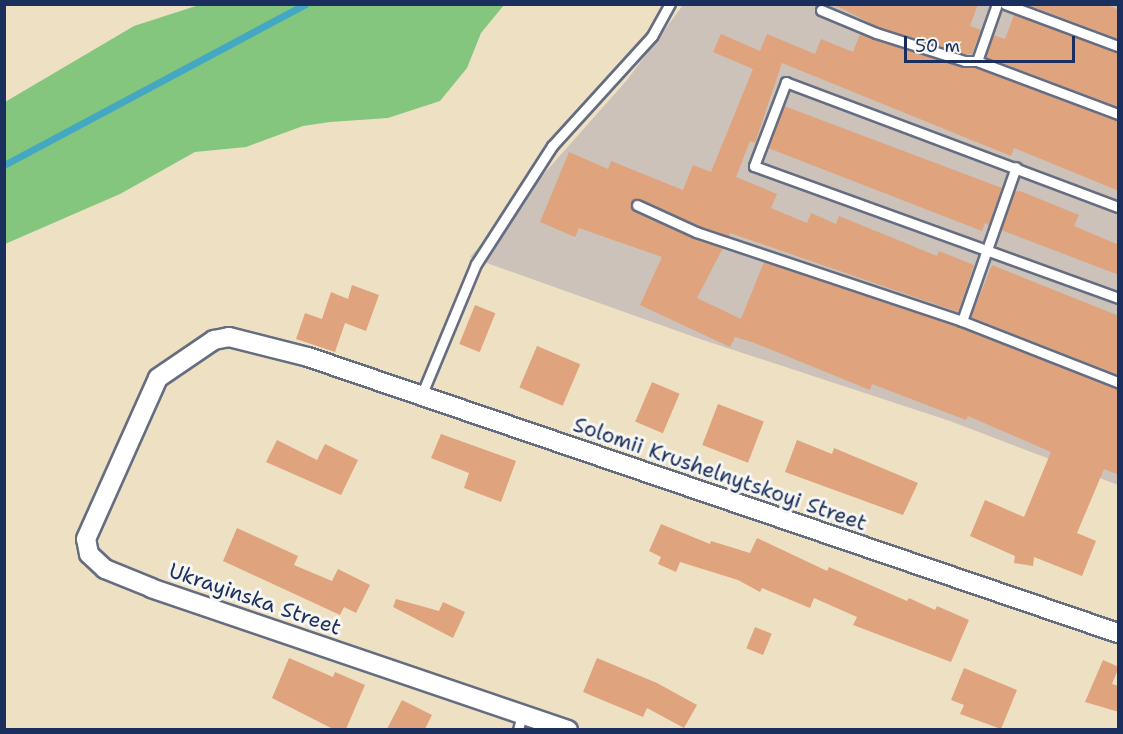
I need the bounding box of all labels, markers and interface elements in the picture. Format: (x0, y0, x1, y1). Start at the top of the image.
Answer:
scale bar (907, 24, 1078, 62)
text: 50 m (915, 34, 960, 58)
street label: Solomii Krushelnytskoyi Street (570, 412, 870, 536)
street label: Ukrayinska Street (166, 558, 344, 640)

